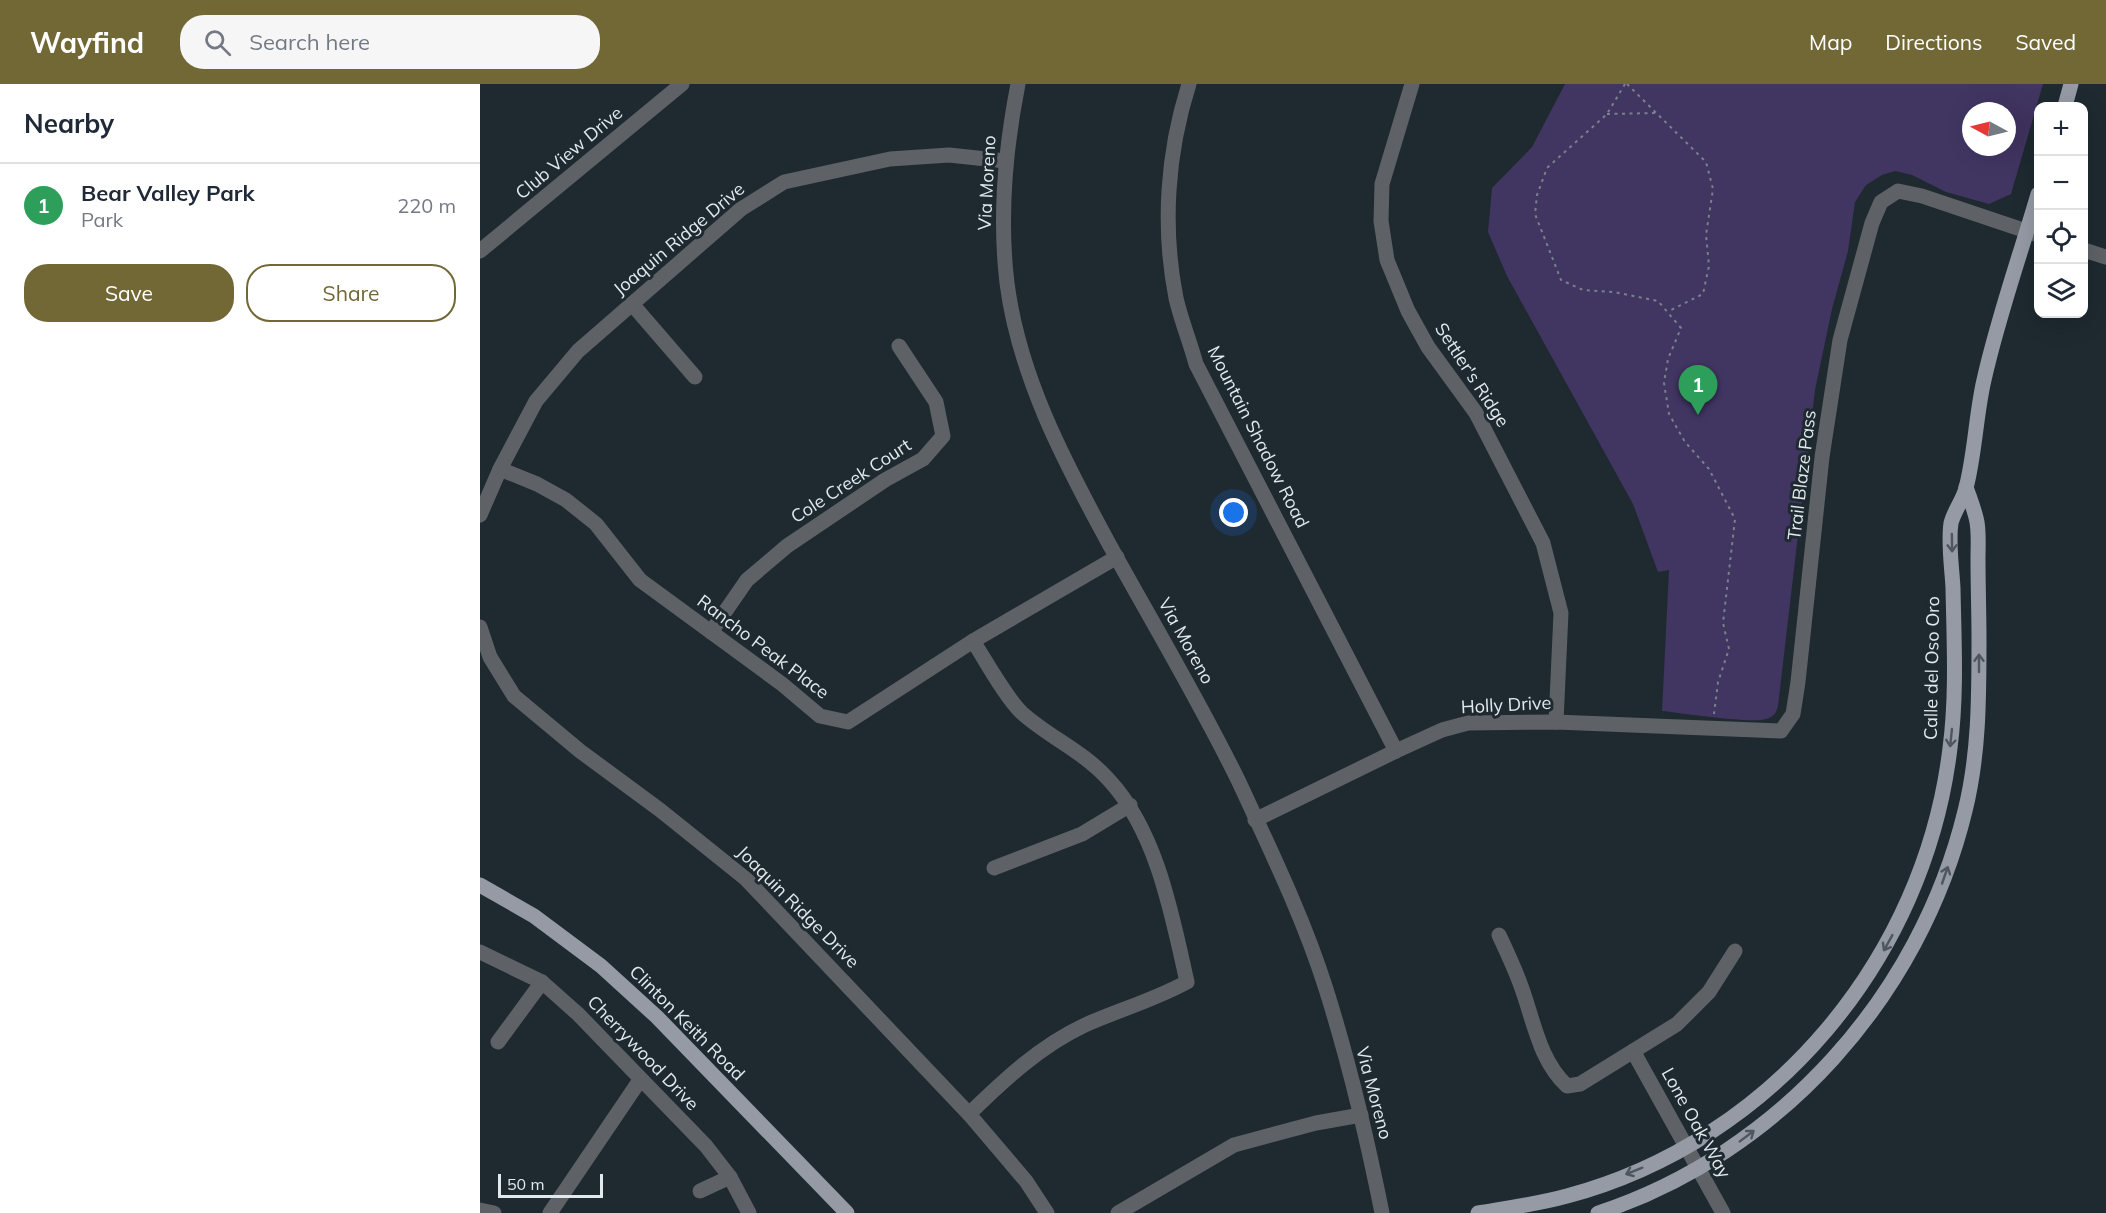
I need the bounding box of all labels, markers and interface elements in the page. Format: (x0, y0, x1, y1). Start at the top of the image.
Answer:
search box (180, 15, 600, 69)
text: Wayfind (30, 25, 144, 60)
icon: search (201, 26, 234, 59)
text: Search here (249, 28, 370, 56)
text: Map (1809, 29, 1852, 55)
text: Directions (1885, 29, 1982, 55)
text: Saved (2015, 29, 2076, 55)
street label: Club View Drive (510, 101, 627, 204)
north arrow (1962, 102, 2016, 156)
map controls (2034, 102, 2088, 318)
button: + (2034, 102, 2088, 156)
text: Nearby (24, 107, 114, 140)
street label: Via Moreno (973, 135, 1000, 231)
button: − (2034, 156, 2088, 210)
street label: Joaquin Ridge Drive (608, 177, 749, 300)
text: Bear Valley Park (81, 179, 255, 207)
text: 1 (38, 193, 50, 218)
text: 220 m (397, 193, 456, 218)
text: Park (81, 207, 123, 232)
button: locate (2034, 210, 2088, 264)
button: Save (24, 264, 234, 322)
button: Share (246, 264, 456, 322)
button: layers (2034, 264, 2088, 318)
street label: Settler's Ridge (1430, 318, 1515, 431)
street label: Mountain Shadow Road (1203, 342, 1314, 532)
pin: 1 (1678, 366, 1718, 415)
street label: Trail Blaze Pass (1782, 408, 1821, 541)
street label: Cole Creek Court (786, 433, 915, 528)
your location (1219, 498, 1248, 527)
one-way arrow (1946, 532, 1958, 552)
street label: Rancho Peak Place (693, 589, 834, 704)
street label: Via Moreno (1153, 594, 1220, 688)
street label: Calle del Oso Oro (1919, 596, 1944, 740)
one-way arrow (1973, 654, 1985, 674)
street label: Holly Drive (1460, 691, 1552, 718)
one-way arrow (1945, 727, 1956, 747)
street label: Joaquin Ridge Drive (732, 840, 865, 973)
one-way arrow (1941, 866, 1952, 885)
one-way arrow (1881, 934, 1893, 951)
street label: Clinton Keith Road (625, 960, 750, 1085)
street label: Cherrywood Drive (583, 990, 704, 1115)
street label: Via Moreno (1351, 1044, 1398, 1142)
street label: Lone Oak Way (1657, 1063, 1737, 1182)
one-way arrow (1738, 1130, 1754, 1142)
one-way arrow (1625, 1166, 1643, 1177)
scale bar (498, 1171, 603, 1198)
text: 50 m (507, 1174, 544, 1194)

